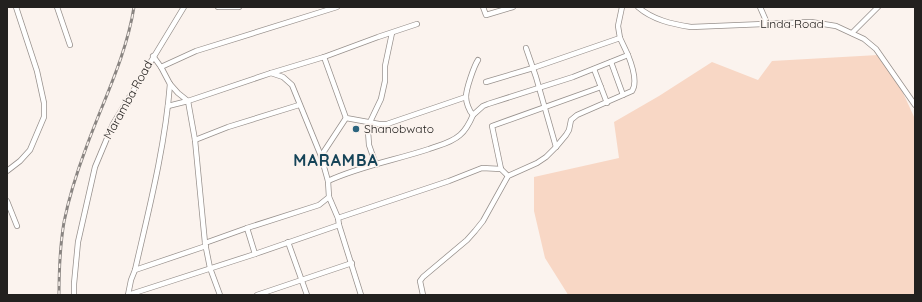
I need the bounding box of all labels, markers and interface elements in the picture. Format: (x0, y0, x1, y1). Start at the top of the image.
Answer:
street label: Linda Road (760, 16, 824, 31)
street label: Maramba Road (100, 58, 155, 142)
place label: Shanobwato (364, 121, 434, 136)
marker: Shanobwato (351, 124, 361, 134)
district label: MARAMBA (293, 150, 379, 170)

